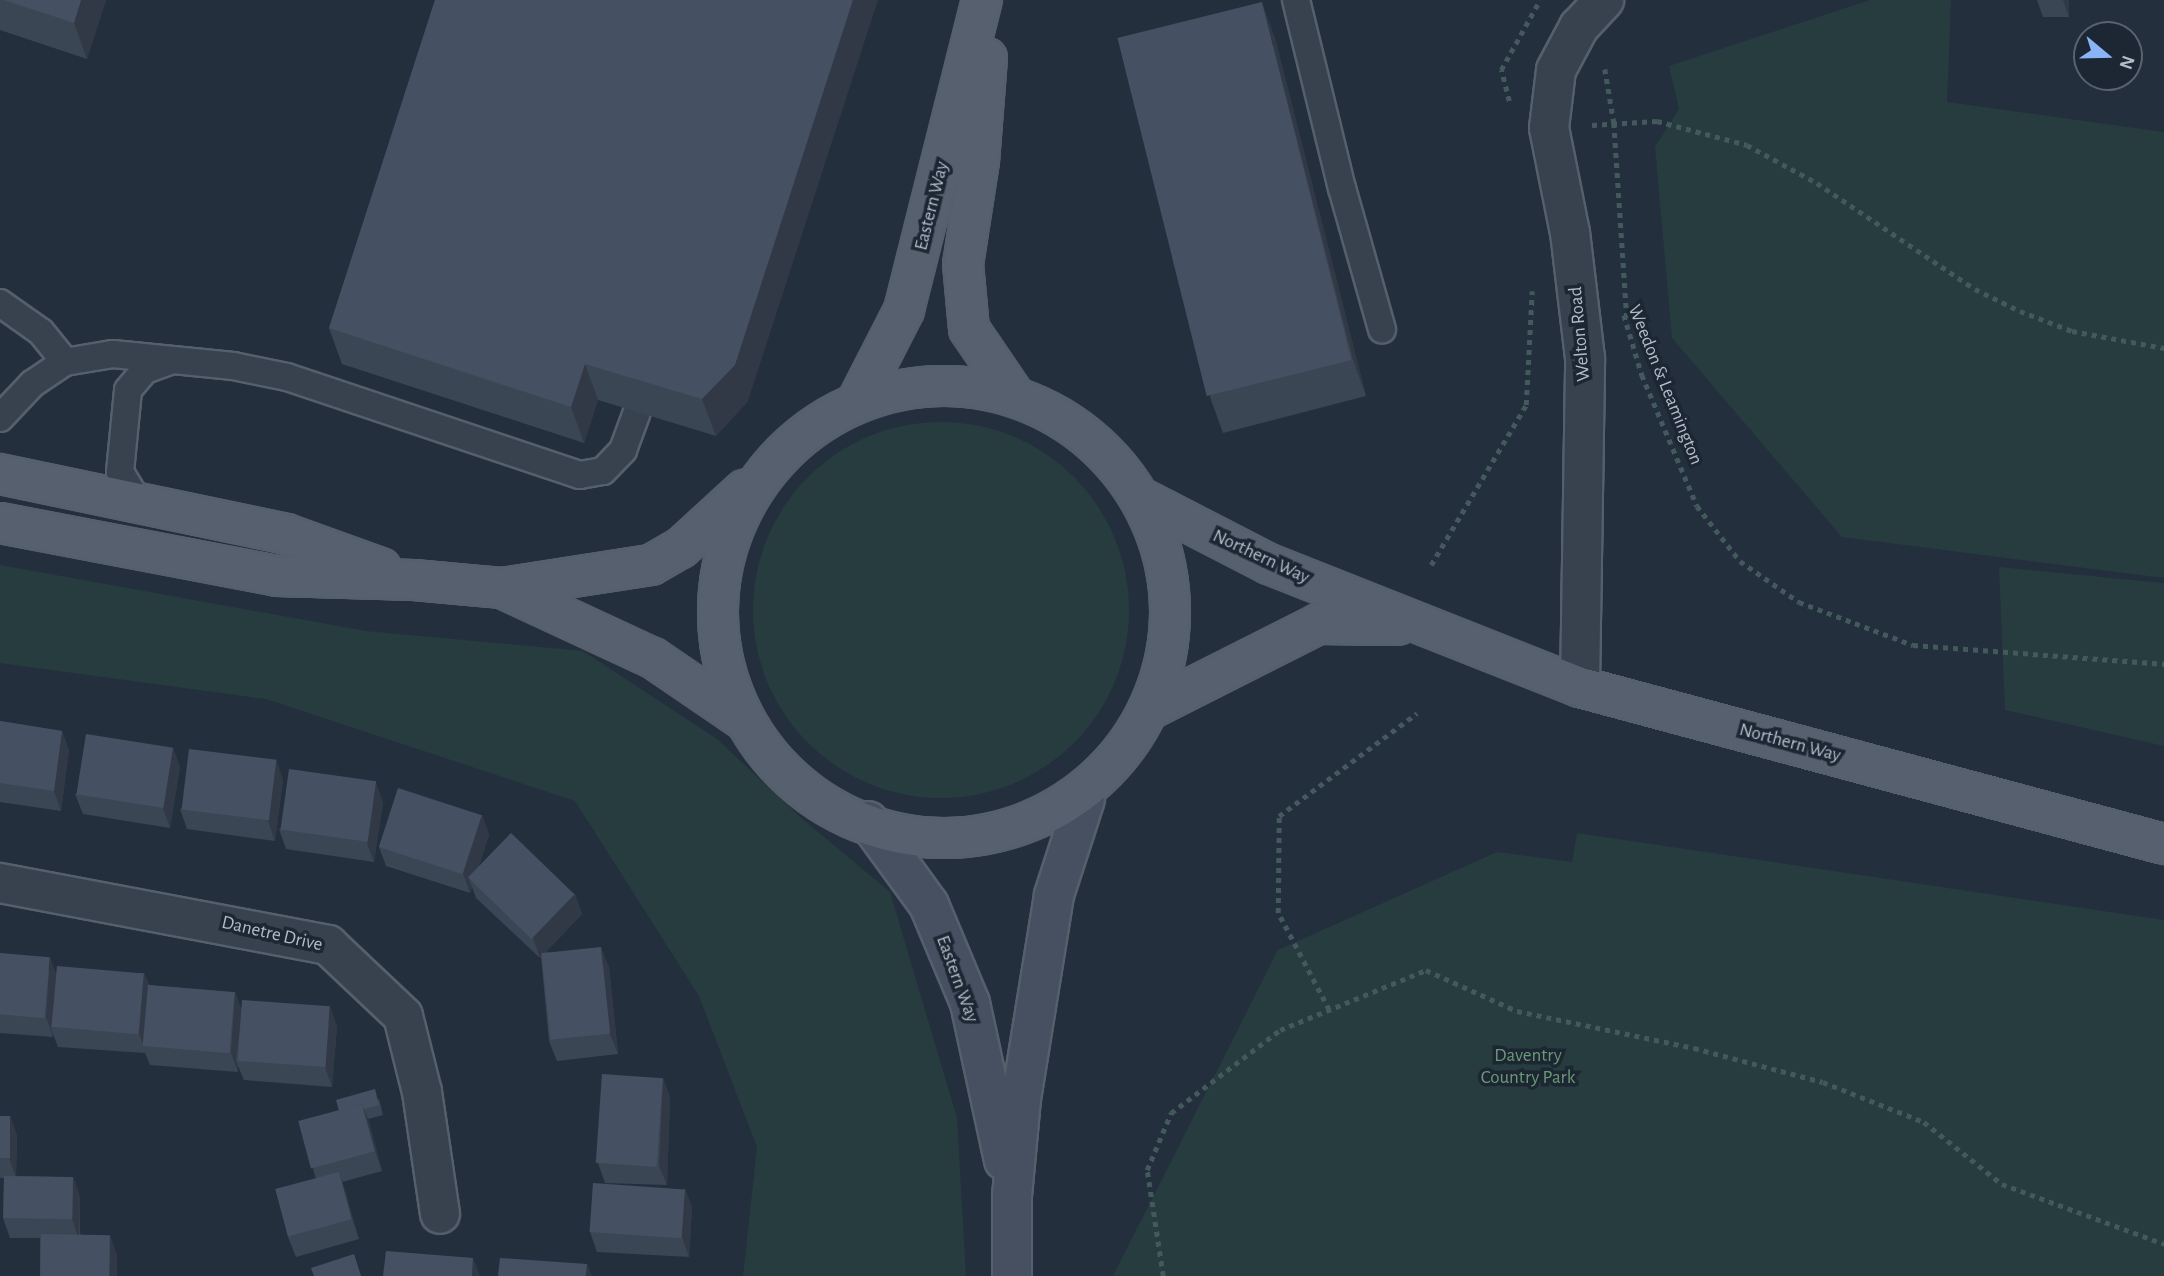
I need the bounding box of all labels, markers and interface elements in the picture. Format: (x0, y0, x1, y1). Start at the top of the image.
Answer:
north arrow (2073, 21, 2143, 91)
text: N (2115, 53, 2138, 72)
street label: Eastern Way (910, 159, 954, 253)
street label: Welton Road (1564, 286, 1596, 382)
street label: Weedon & Leamington (1623, 302, 1707, 468)
street label: Northern Way (1209, 525, 1313, 589)
street label: Northern Way (1737, 718, 1843, 768)
street label: Danetre Drive (219, 911, 325, 957)
street label: Eastern Way (931, 932, 983, 1026)
park label: Daventry Country Park (1481, 1045, 1575, 1089)

